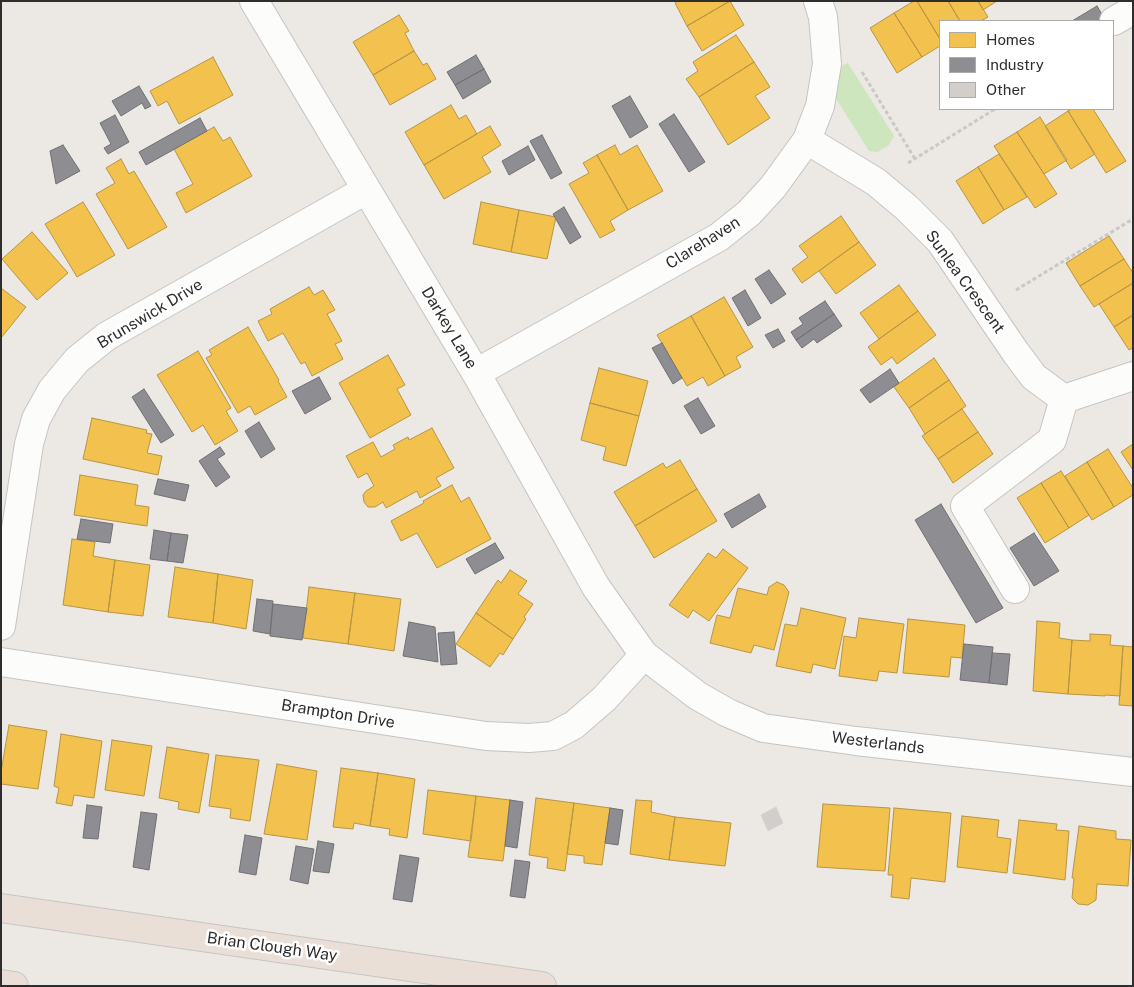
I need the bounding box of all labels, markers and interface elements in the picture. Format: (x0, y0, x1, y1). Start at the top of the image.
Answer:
legend (939, 20, 1114, 110)
text: Homes (986, 31, 1035, 48)
text: Industry (986, 56, 1044, 73)
text: Other (986, 81, 1026, 98)
street label: Clarehaven (662, 213, 744, 273)
street label: Sunlea Crescent (921, 227, 1009, 337)
street label: Brunswick Drive (94, 275, 206, 353)
street label: Darkey Lane (417, 283, 481, 373)
street label: Brampton Drive (280, 696, 396, 732)
street label: Westerlands (831, 728, 925, 758)
street label: Brian Clough Way (206, 928, 338, 966)

